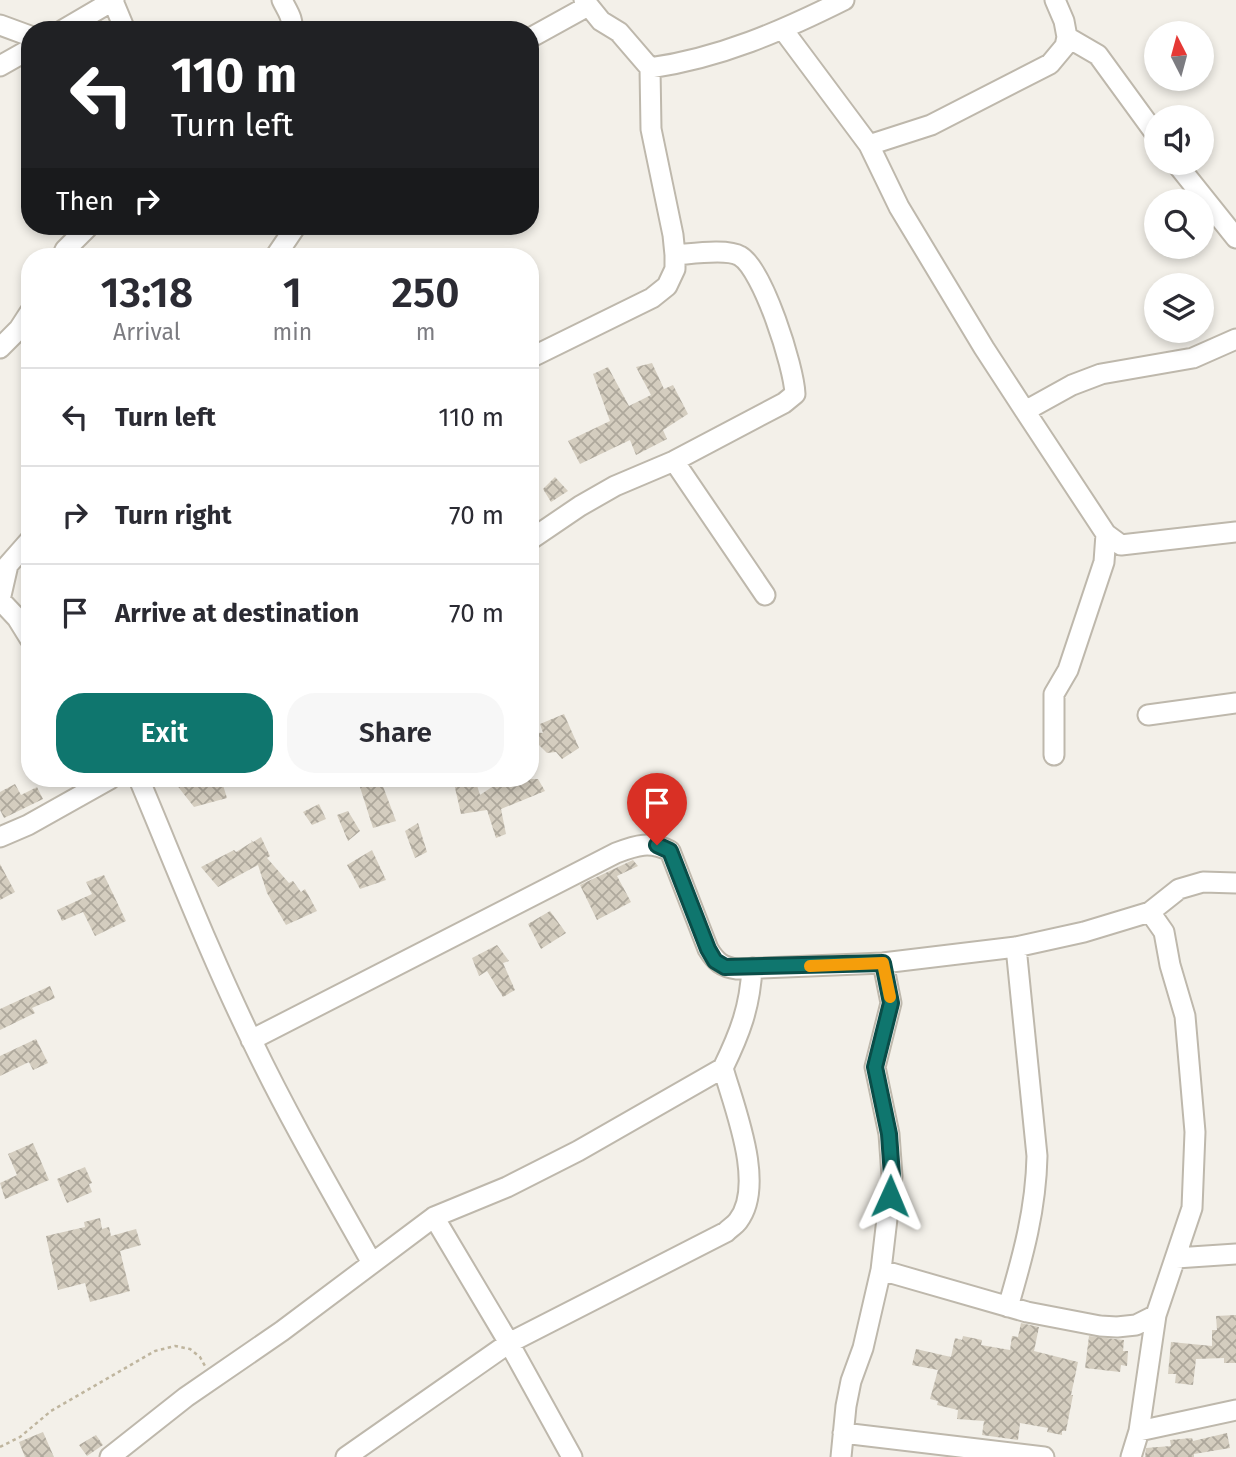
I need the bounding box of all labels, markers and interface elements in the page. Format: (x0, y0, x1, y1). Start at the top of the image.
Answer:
north arrow (1144, 21, 1214, 91)
map controls (1144, 21, 1214, 343)
text: 110 m (171, 46, 297, 105)
icon: left (56, 49, 147, 140)
button: sound (1144, 105, 1214, 175)
text: Turn left (171, 106, 293, 144)
icon: right (128, 182, 166, 220)
text: Then (56, 186, 114, 217)
button: search (1144, 189, 1214, 259)
text: 13:18 (100, 268, 193, 318)
text: 1 (283, 268, 302, 318)
text: 250 (392, 268, 460, 318)
button: layers (1144, 273, 1214, 343)
text: Arrival (113, 318, 180, 346)
text: min (273, 318, 312, 346)
text: m (416, 318, 435, 346)
icon: left (56, 398, 94, 436)
text: Turn left (115, 402, 216, 433)
text: 110 m (438, 402, 504, 433)
icon: right (56, 496, 94, 534)
text: Turn right (115, 500, 232, 531)
text: 70 m (449, 500, 504, 531)
icon: arrive (56, 594, 94, 632)
text: Arrive at destination (115, 598, 359, 629)
text: 70 m (449, 598, 504, 629)
button: Exit (56, 693, 273, 773)
button: Share (287, 693, 504, 773)
pin (627, 773, 687, 845)
icon: arrive (638, 784, 676, 822)
position arrow (853, 1159, 927, 1233)

